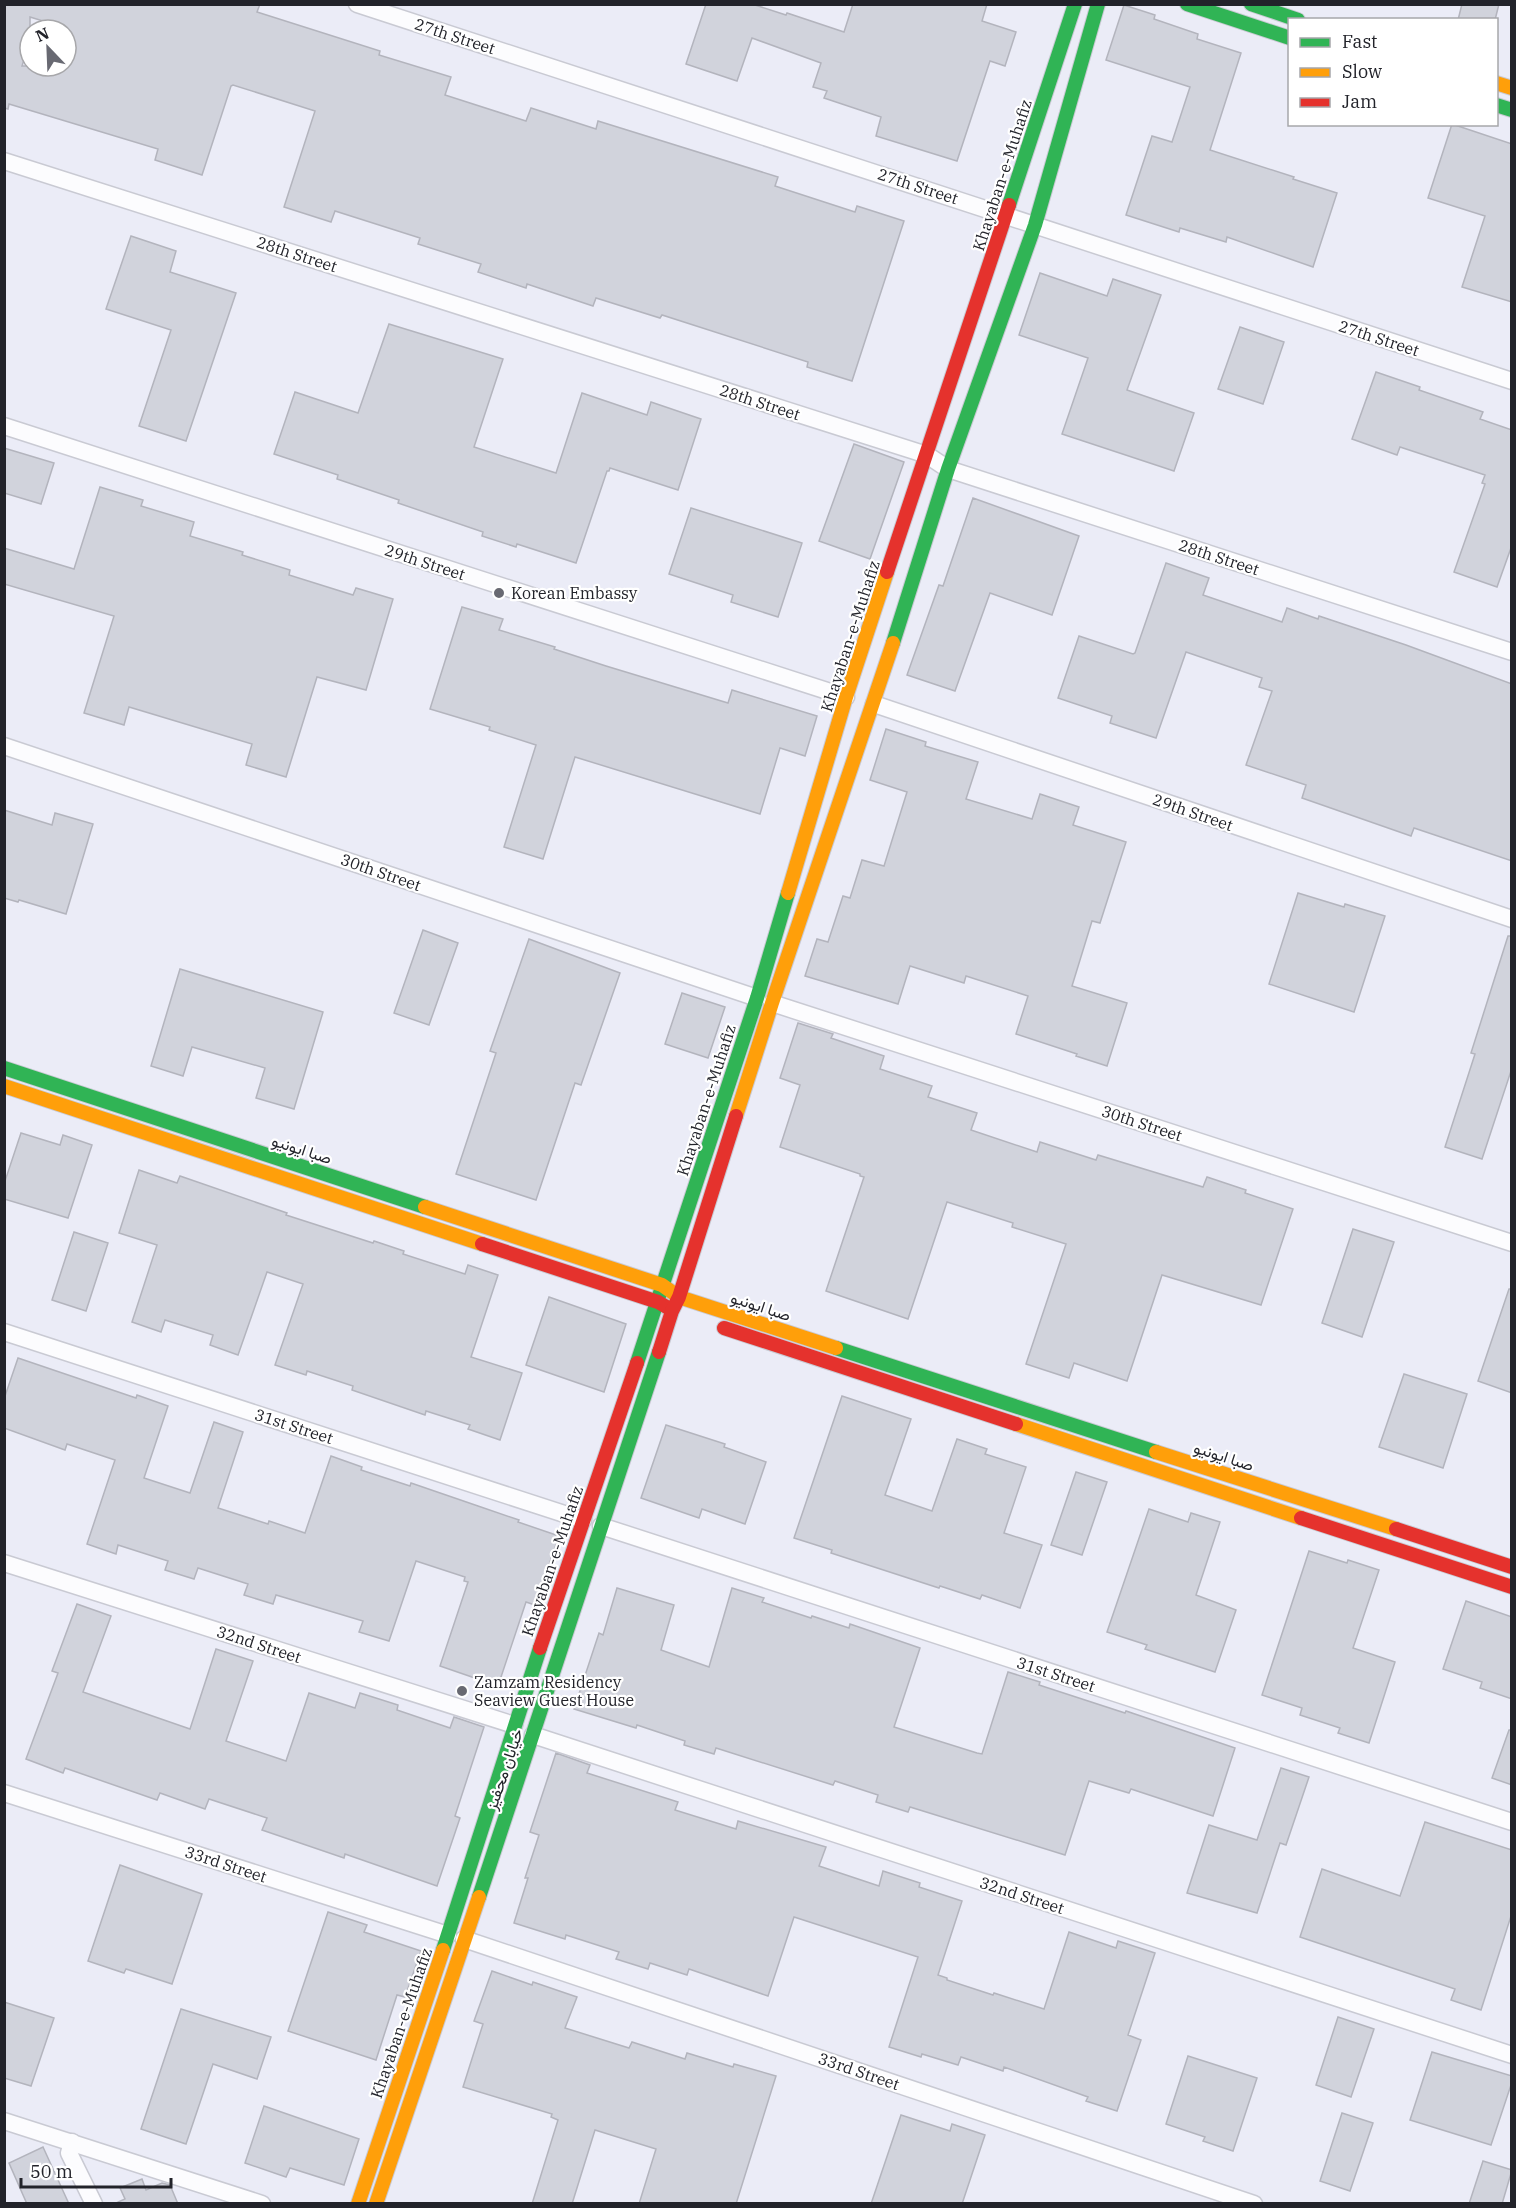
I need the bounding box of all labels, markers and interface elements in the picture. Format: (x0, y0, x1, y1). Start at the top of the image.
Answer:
street label: 27th Street (412, 14, 498, 59)
north arrow (18, 18, 78, 78)
legend (1288, 18, 1498, 126)
text: N (32, 23, 52, 46)
text: Fast (1342, 30, 1377, 53)
text: Slow (1342, 60, 1382, 83)
text: Jam (1342, 90, 1377, 113)
street label: Khayaban-e-Muhafiz (968, 97, 1036, 253)
street label: 27th Street (875, 164, 961, 209)
street label: 28th Street (254, 232, 340, 277)
street label: 27th Street (1336, 316, 1422, 361)
street label: 28th Street (717, 380, 803, 425)
street label: 28th Street (1176, 535, 1262, 580)
street label: 29th Street (382, 540, 468, 585)
street label: Khayaban-e-Muhafiz (816, 558, 884, 714)
place label: Korean Embassy (511, 583, 638, 603)
marker: Korean Embassy (492, 586, 506, 600)
street label: 29th Street (1150, 789, 1236, 835)
street label: 30th Street (338, 849, 424, 895)
street label: Khayaban-e-Muhafiz (672, 1022, 740, 1178)
street label: 30th Street (1099, 1101, 1185, 1146)
street label: صبا ایونیو (269, 1130, 335, 1169)
street label: صبا ایونیو (728, 1287, 794, 1326)
street label: 31st Street (252, 1404, 336, 1448)
street label: صبا ایونیو (1191, 1437, 1257, 1476)
street label: Khayaban-e-Muhafiz (517, 1483, 587, 1639)
street label: 32nd Street (214, 1621, 304, 1667)
street label: 31st Street (1014, 1652, 1098, 1696)
place label: Zamzam Residency Seaview Guest House (474, 1672, 634, 1710)
marker: Zamzam Residency Seaview Guest House (455, 1684, 469, 1698)
street label: خیابان محفیز (481, 1726, 528, 1813)
street label: 33rd Street (183, 1841, 270, 1887)
street label: 32nd Street (977, 1872, 1067, 1918)
street label: Khayaban-e-Muhafiz (366, 1945, 436, 2101)
street label: 33rd Street (816, 2048, 903, 2094)
scale bar (21, 2151, 171, 2189)
text: 50 m (30, 2160, 73, 2183)

